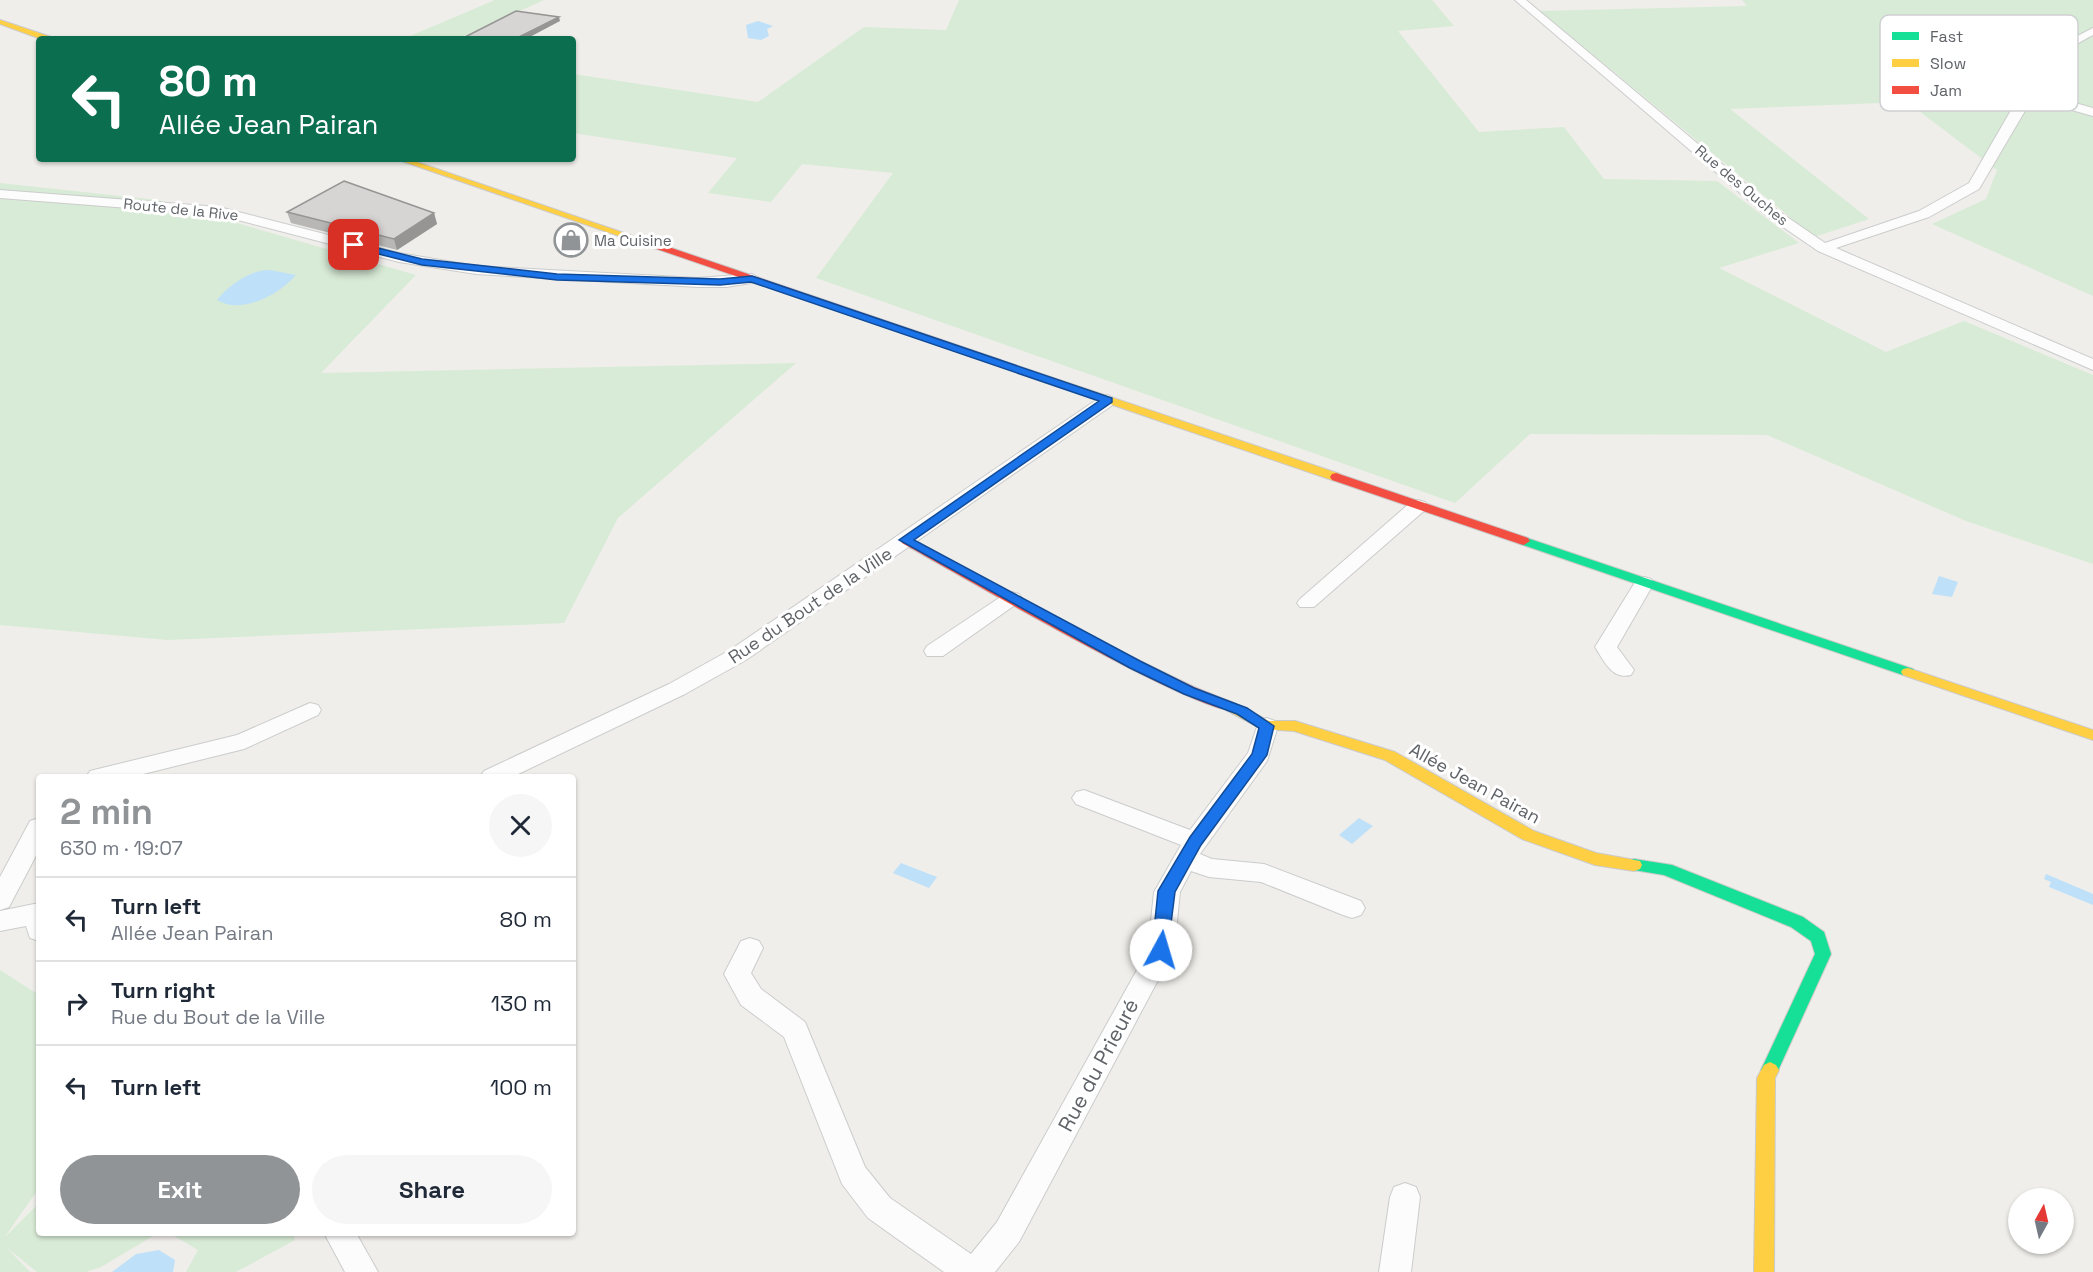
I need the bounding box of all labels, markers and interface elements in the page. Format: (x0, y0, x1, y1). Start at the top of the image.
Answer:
legend (1880, 15, 2078, 111)
text: Fast (1930, 26, 1963, 47)
text: Slow (1930, 53, 1966, 74)
text: 80 m (159, 55, 258, 108)
icon: left (60, 60, 138, 138)
text: Jam (1930, 80, 1962, 101)
text: Allée Jean Pairan (159, 107, 378, 142)
street label: Rue des Ouches (1692, 140, 1793, 230)
street label: Route de la Rive (123, 194, 240, 225)
pin (328, 219, 379, 270)
shop icon: Ma Cuisine (553, 222, 589, 258)
icon: arrive (337, 228, 370, 261)
place label: Ma Cuisine (594, 231, 672, 250)
street label: Rue du Bout de la Ville (724, 542, 896, 668)
street label: Allée Jean Pairan (1405, 737, 1545, 829)
text: 2 min (60, 789, 153, 835)
button: close (489, 794, 552, 857)
text: 630 m · 19:07 (60, 835, 183, 861)
text: Turn left (111, 892, 201, 920)
icon: left (60, 903, 93, 936)
text: 80 m (500, 905, 552, 933)
position arrow (1129, 918, 1193, 982)
text: Allée Jean Pairan (111, 920, 273, 946)
text: Turn right (111, 976, 216, 1004)
icon: right (60, 987, 93, 1020)
text: 130 m (491, 989, 552, 1017)
street label: Rue du Prieuré (1052, 994, 1144, 1136)
text: Rue du Bout de la Ville (111, 1004, 325, 1030)
icon: left (60, 1071, 93, 1104)
text: Turn left (111, 1073, 201, 1101)
text: 100 m (490, 1073, 552, 1101)
button: Exit (60, 1155, 300, 1224)
button: Share (312, 1155, 552, 1224)
north arrow (2008, 1188, 2074, 1254)
map controls (2008, 1188, 2074, 1254)

